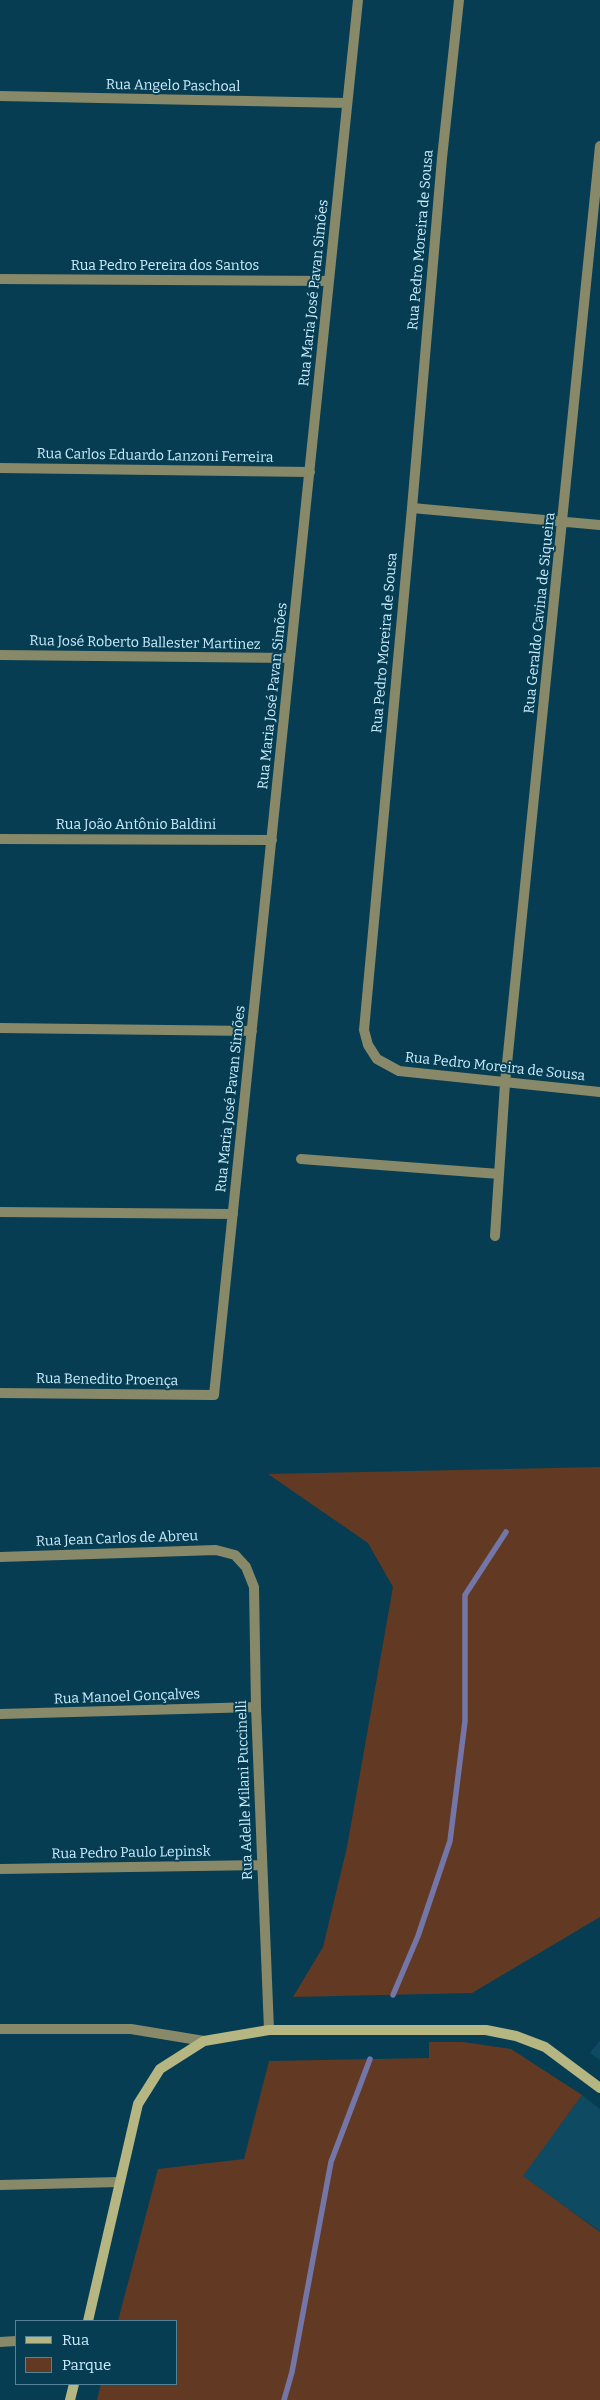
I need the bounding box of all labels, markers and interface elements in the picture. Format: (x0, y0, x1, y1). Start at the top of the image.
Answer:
street label: Rua Angelo Paschoal (106, 76, 240, 96)
street label: Rua Pedro Moreira de Sousa (405, 149, 437, 331)
street label: Rua Maria José Pavan Simões (296, 199, 332, 387)
street label: Rua Pedro Pereira dos Santos (71, 258, 259, 274)
street label: Rua Carlos Eduardo Lanzoni Ferreira (36, 446, 274, 466)
street label: Rua Geraldo Cavina de Siqueira (521, 511, 559, 715)
street label: Rua Pedro Moreira de Sousa (369, 552, 401, 734)
street label: Rua Maria José Pavan Simões (255, 602, 291, 790)
street label: Rua José Roberto Ballester Martinez (29, 633, 261, 653)
street label: Rua João Antônio Baldini (56, 817, 216, 833)
street label: Rua Maria José Pavan Simões (213, 1005, 249, 1193)
street label: Rua Pedro Moreira de Sousa (404, 1049, 586, 1085)
street label: Rua Benedito Proença (36, 1370, 178, 1390)
street label: Rua Jean Carlos de Abreu (36, 1528, 198, 1550)
street label: Rua Manoel Gonçalves (54, 1686, 200, 1708)
street label: Rua Adelle Milani Puccinelli (233, 1700, 257, 1880)
street label: Rua Pedro Paulo Lepinsk (51, 1843, 211, 1863)
legend (15, 2320, 178, 2385)
text: Rua (62, 2331, 89, 2349)
text: Parque (62, 2356, 111, 2374)

